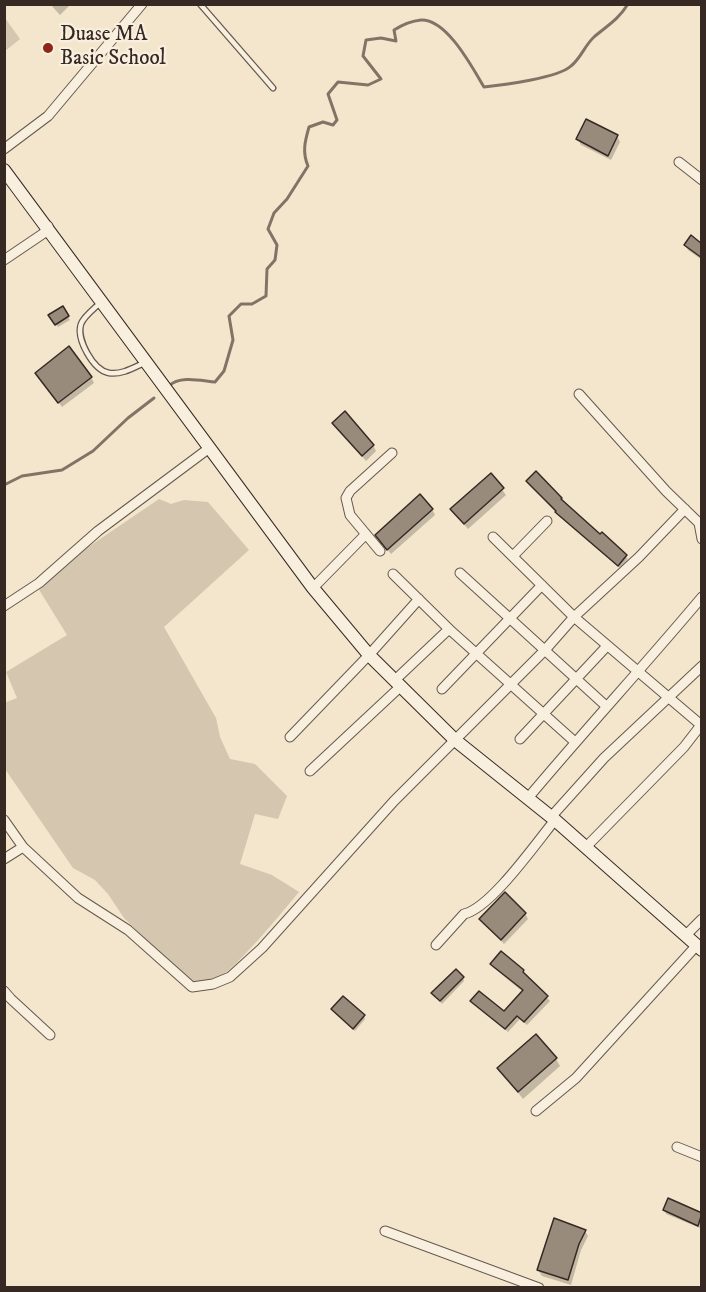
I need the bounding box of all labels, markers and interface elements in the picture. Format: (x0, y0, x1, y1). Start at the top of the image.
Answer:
place label: Duase MA Basic School (60, 23, 166, 73)
marker: Duase MA Basic School (41, 41, 55, 55)

